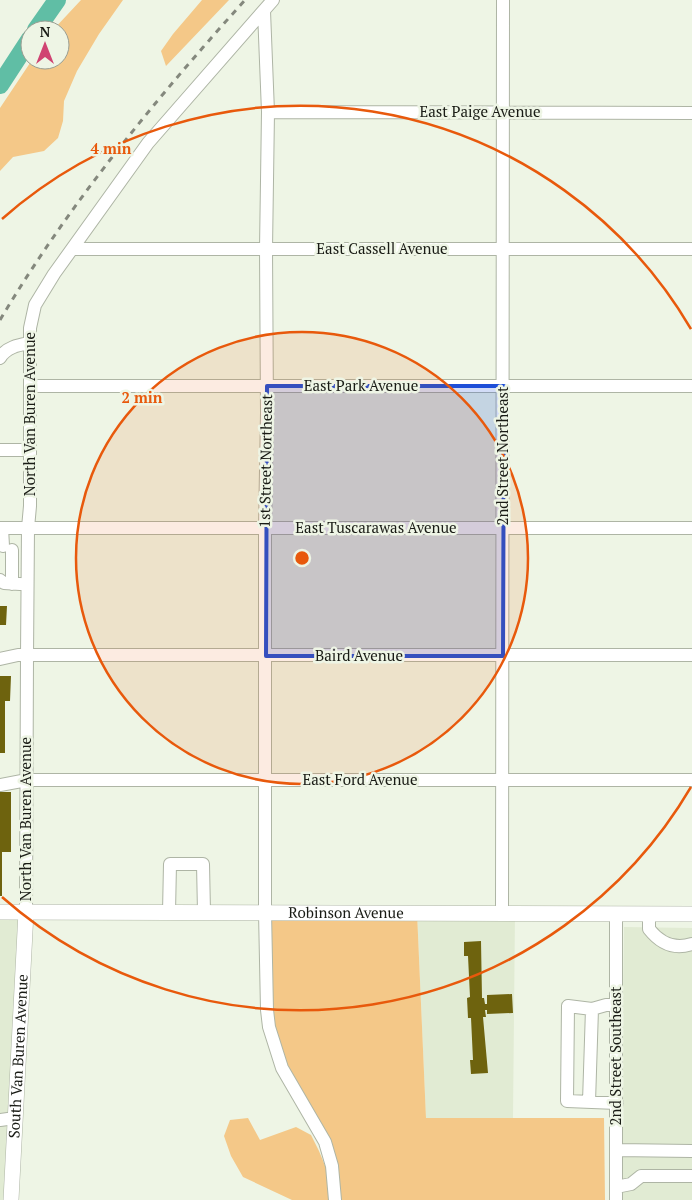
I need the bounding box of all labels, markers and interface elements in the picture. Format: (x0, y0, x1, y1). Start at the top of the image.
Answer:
north arrow (20, 20, 70, 70)
text: N (40, 22, 51, 41)
street label: East Paige Avenue (420, 101, 540, 121)
text: 4 min (90, 138, 132, 158)
street label: East Cassell Avenue (316, 238, 448, 258)
street label: North Van Buren Avenue (19, 332, 39, 496)
street label: East Park Avenue (304, 375, 418, 395)
street label: 2nd Street Northeast (492, 386, 512, 526)
text: 2 min (121, 387, 163, 407)
street label: 1st Street Northeast (254, 393, 276, 528)
street label: East Tuscarawas Avenue (295, 517, 457, 537)
centre of rings (293, 549, 311, 567)
street label: Baird Avenue (315, 645, 403, 665)
street label: North Van Buren Avenue (15, 737, 35, 901)
street label: East Ford Avenue (302, 769, 418, 789)
street label: Robinson Avenue (288, 902, 404, 922)
street label: South Van Buren Avenue (3, 974, 32, 1139)
street label: 2nd Street Southeast (605, 986, 625, 1126)

